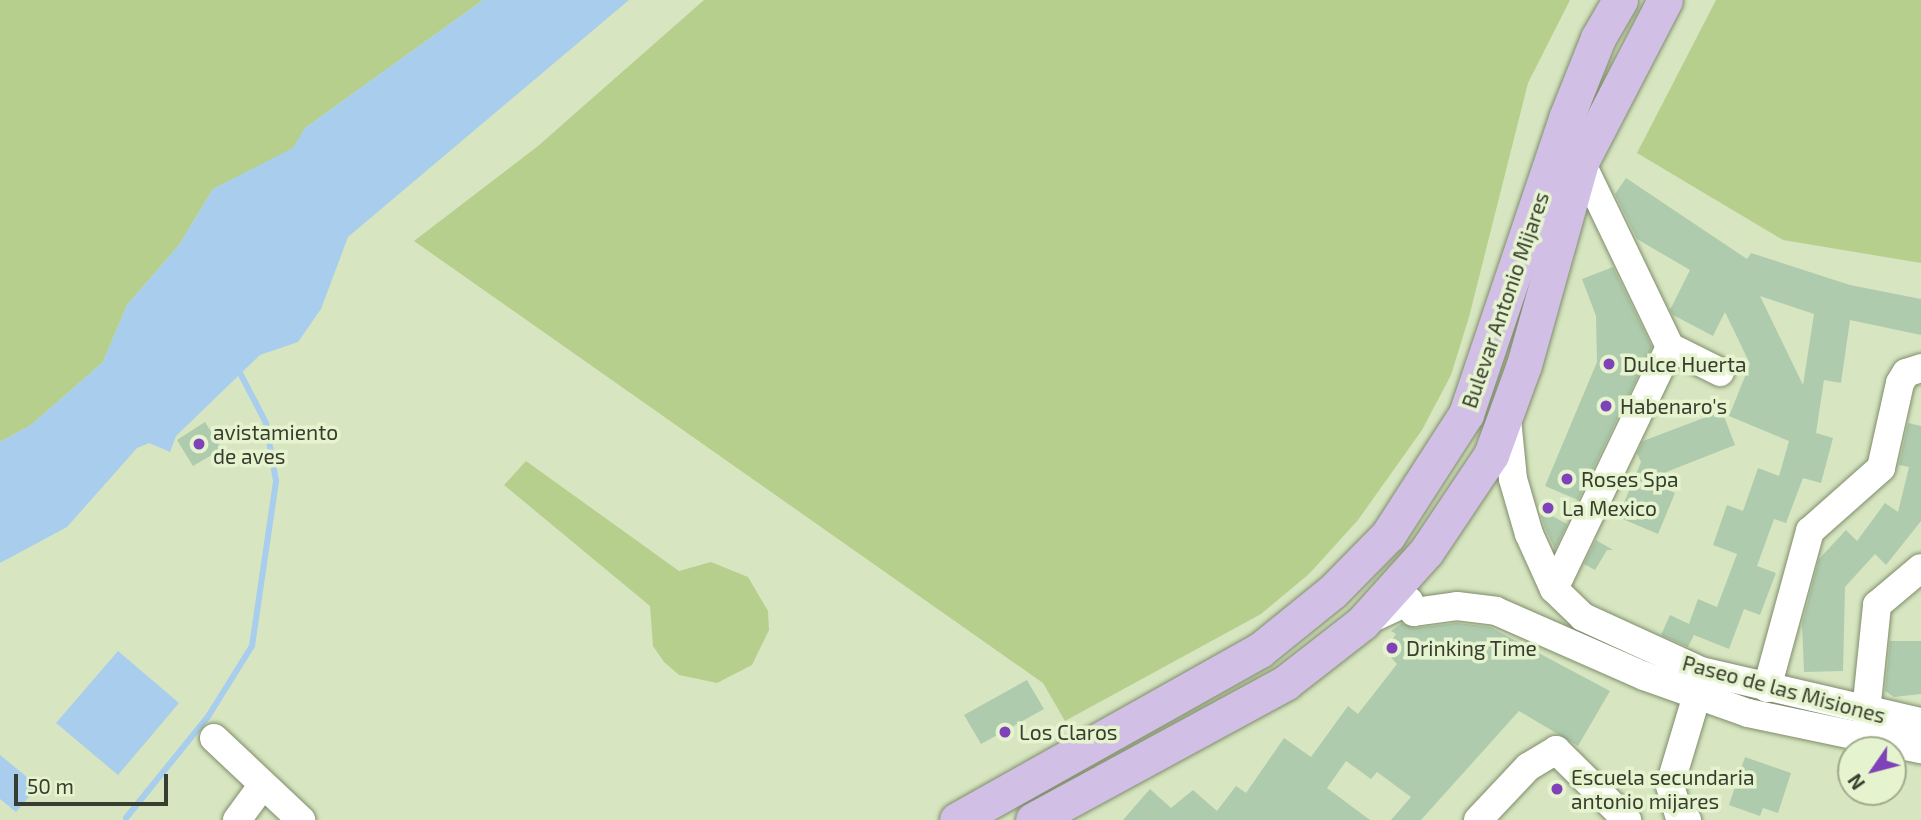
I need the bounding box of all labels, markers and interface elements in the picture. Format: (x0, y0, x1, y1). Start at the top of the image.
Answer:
street label: Bulevar Antonio Mijares (1456, 188, 1554, 412)
place label: Dulce Huerta (1623, 351, 1746, 377)
marker: Dulce Huerta (1601, 356, 1617, 372)
place label: Habenaro's (1620, 393, 1727, 419)
marker: Habenaro's (1598, 398, 1614, 414)
place label: avistamiento de aves (213, 419, 338, 469)
marker: avistamiento de aves (191, 436, 207, 452)
place label: Roses Spa (1581, 466, 1679, 492)
marker: Roses Spa (1559, 471, 1575, 487)
place label: La Mexico (1562, 495, 1657, 521)
marker: La Mexico (1540, 500, 1556, 516)
place label: Drinking Time (1406, 635, 1537, 661)
marker: Drinking Time (1384, 640, 1400, 656)
street label: Paseo de las Misiones (1680, 650, 1888, 728)
place label: Los Claros (1019, 719, 1118, 745)
marker: Los Claros (997, 724, 1013, 740)
north arrow (1837, 736, 1907, 806)
scale bar (18, 760, 172, 804)
place label: Escuela secundaria antonio mijares (1571, 764, 1754, 814)
text: N (1843, 770, 1869, 794)
text: 50 m (27, 773, 74, 798)
marker: Escuela secundaria antonio mijares (1549, 781, 1565, 797)

